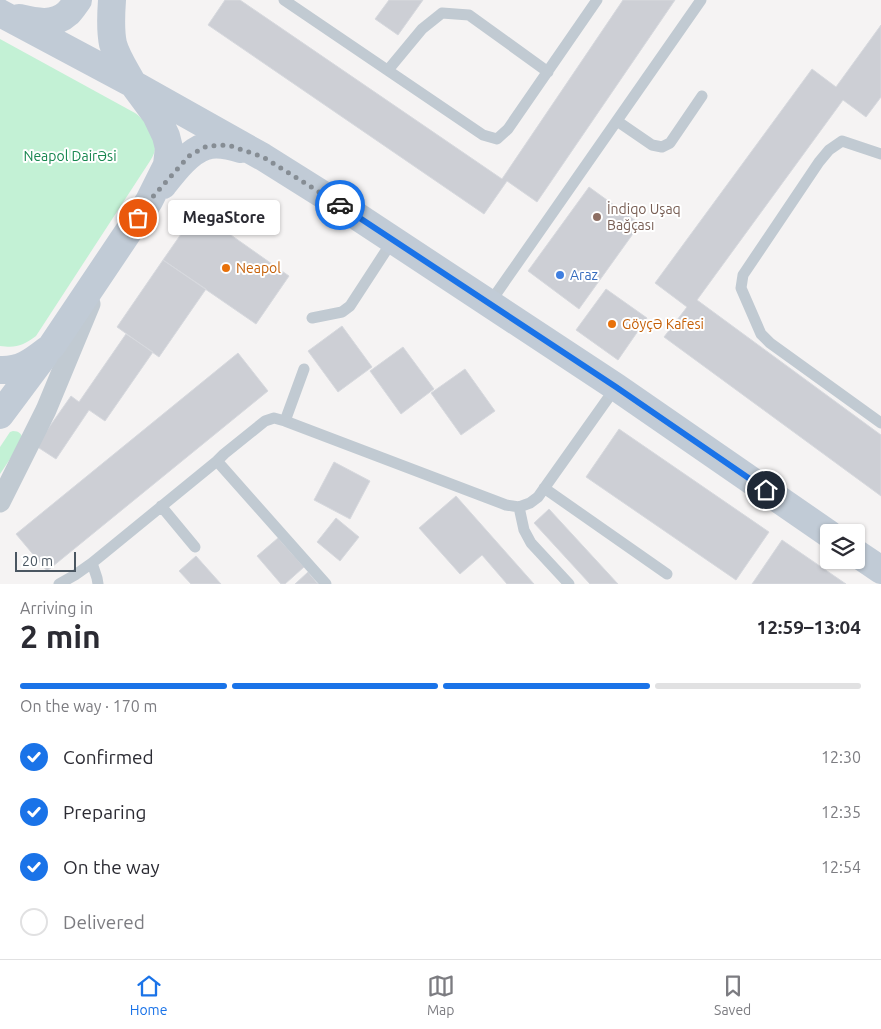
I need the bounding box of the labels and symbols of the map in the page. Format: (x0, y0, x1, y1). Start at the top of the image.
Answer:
park label: Neapol Dairəsi (23, 148, 117, 164)
courier (315, 180, 365, 230)
pin (117, 197, 159, 239)
callout: MegaStore (168, 200, 280, 236)
place label: İndiqo Uşaq Bağçası (607, 201, 681, 233)
marker: İndiqo Uşaq Bağçası (591, 211, 603, 223)
place label: Neapol (236, 260, 281, 276)
marker: Neapol (220, 262, 232, 274)
place label: Araz (570, 267, 598, 283)
marker: Araz (554, 269, 566, 281)
place label: Göyçə Kafesi (622, 316, 704, 332)
marker: Göyçə Kafesi (606, 318, 618, 330)
pin (745, 469, 787, 511)
scale bar (15, 549, 76, 572)

